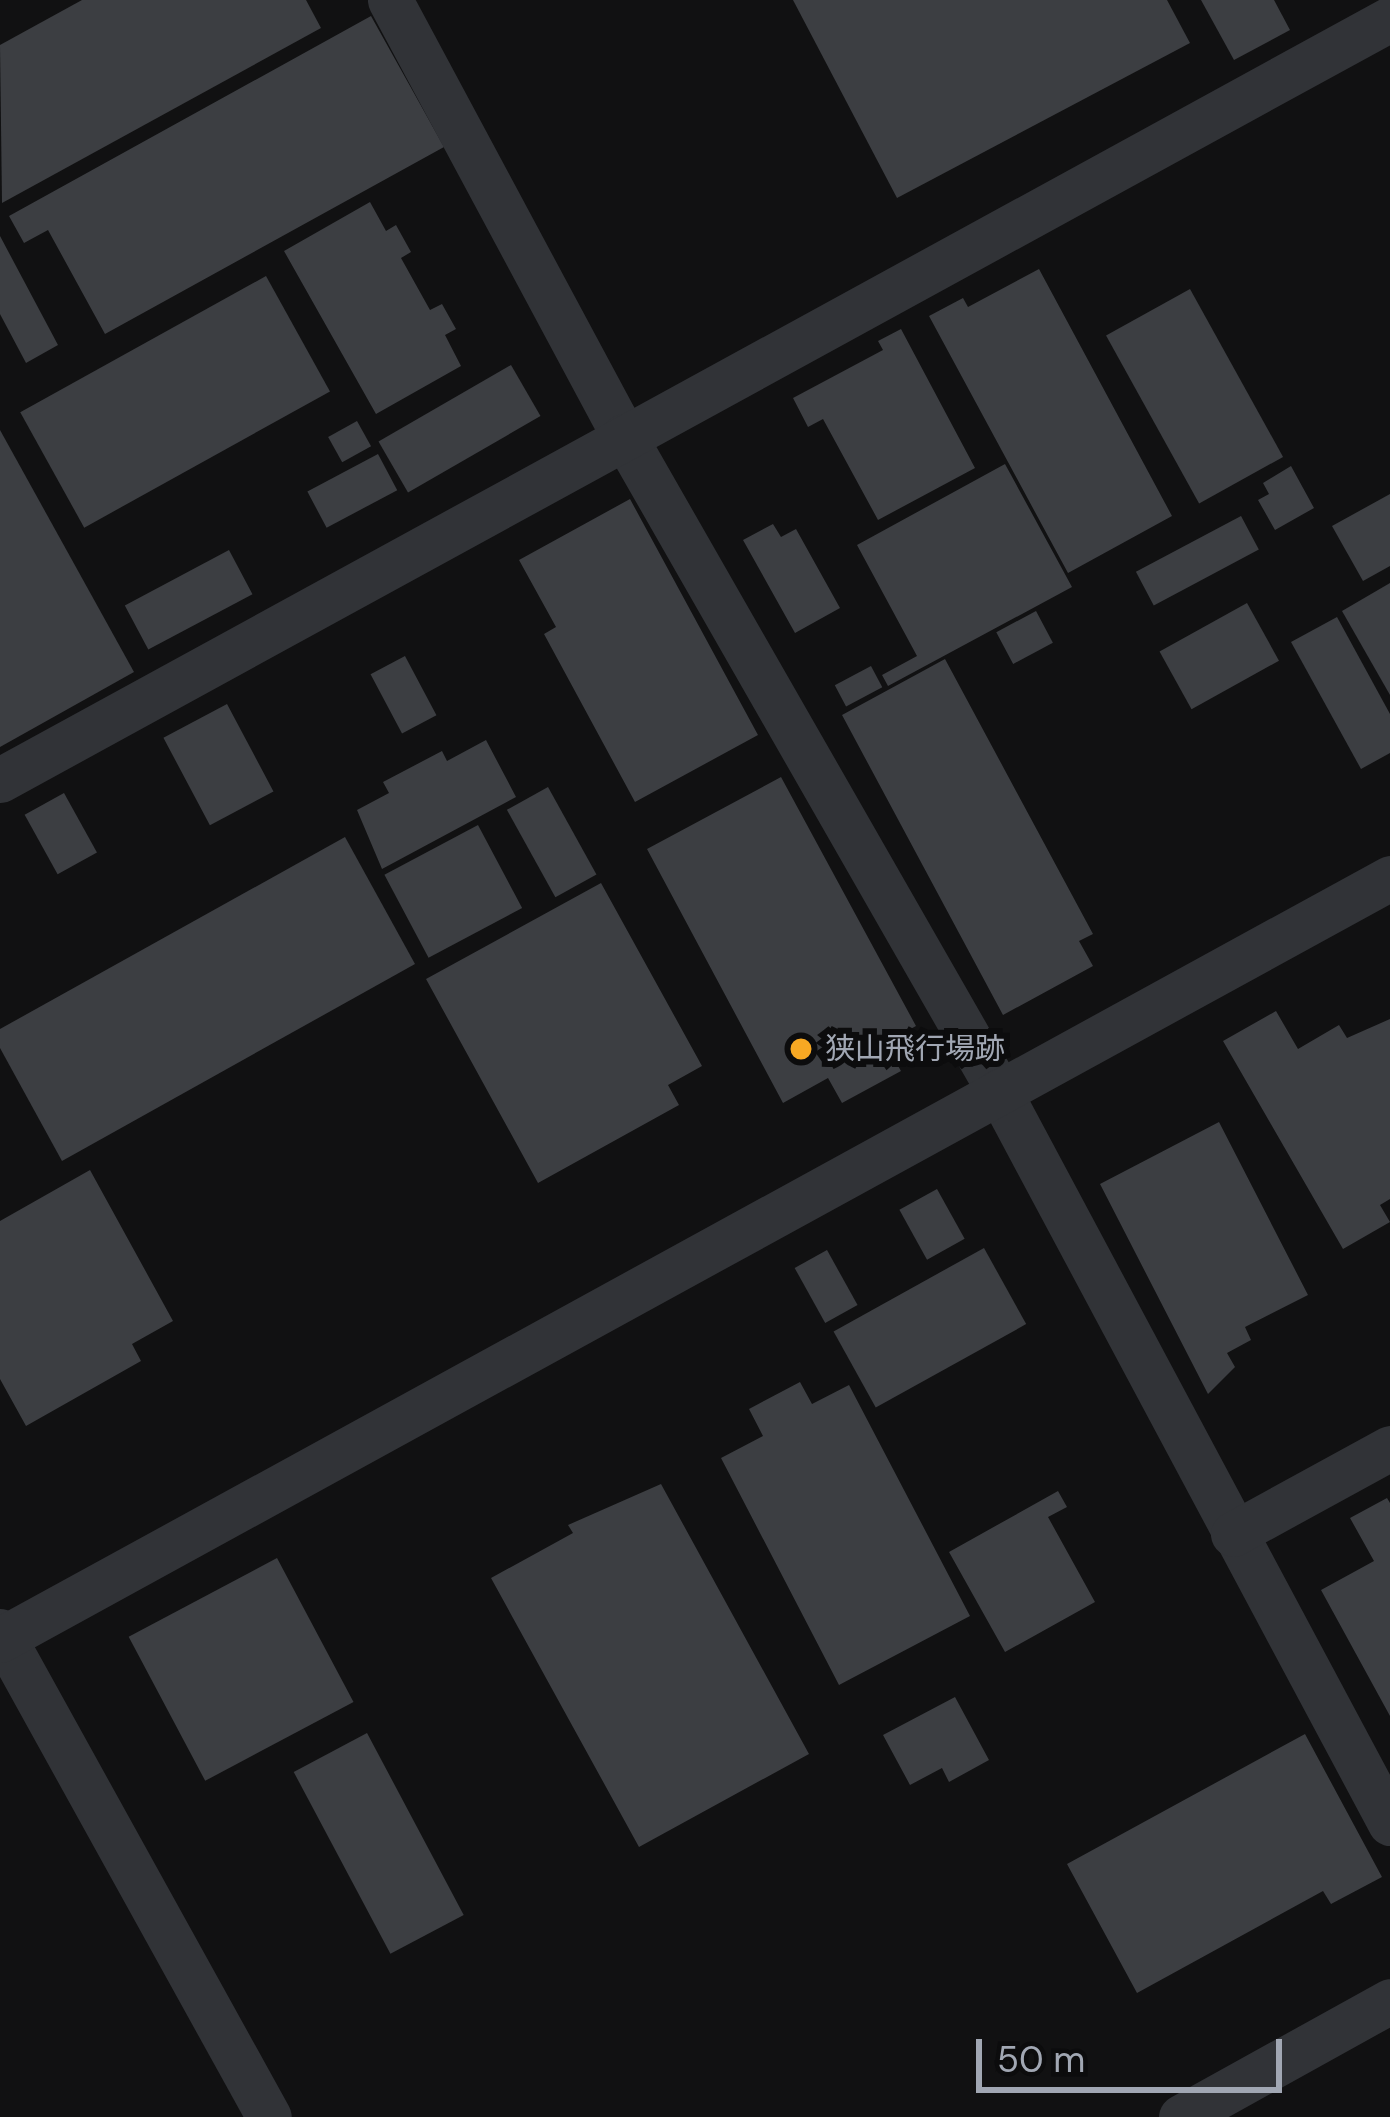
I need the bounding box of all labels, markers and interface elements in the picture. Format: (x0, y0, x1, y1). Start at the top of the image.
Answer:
place label: 狭山飛行場跡 (825, 1031, 1005, 1067)
marker: 狭山飛行場跡 (788, 1036, 814, 1062)
scale bar (982, 2015, 1288, 2089)
text: 50 m (997, 2036, 1085, 2083)

